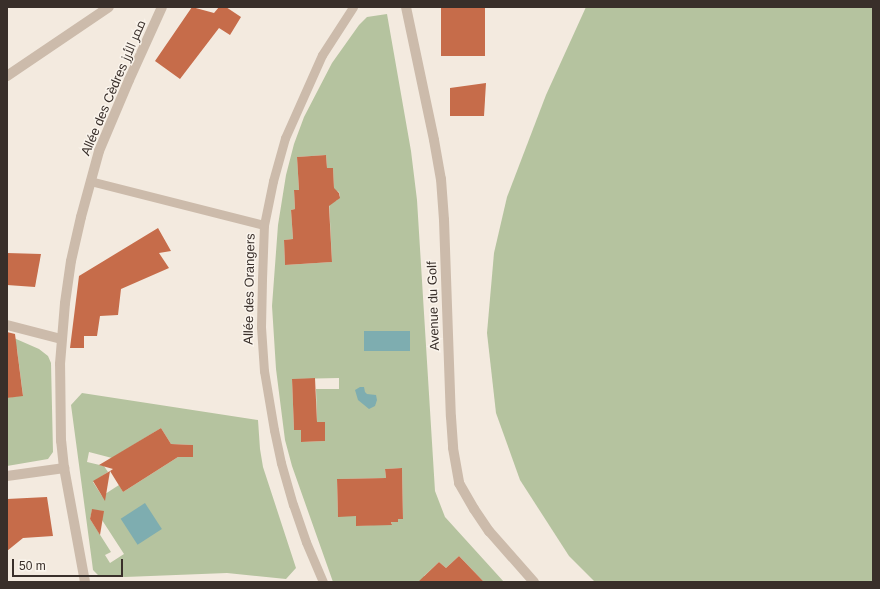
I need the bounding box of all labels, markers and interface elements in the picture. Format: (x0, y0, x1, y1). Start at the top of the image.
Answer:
street label: Allée des Cèdres ممر الأرز (78, 18, 150, 158)
street label: Allée des Orangers (241, 233, 259, 345)
street label: Avenue du Golf (425, 261, 443, 351)
scale bar (14, 551, 125, 577)
text: 50 m (19, 559, 46, 573)

